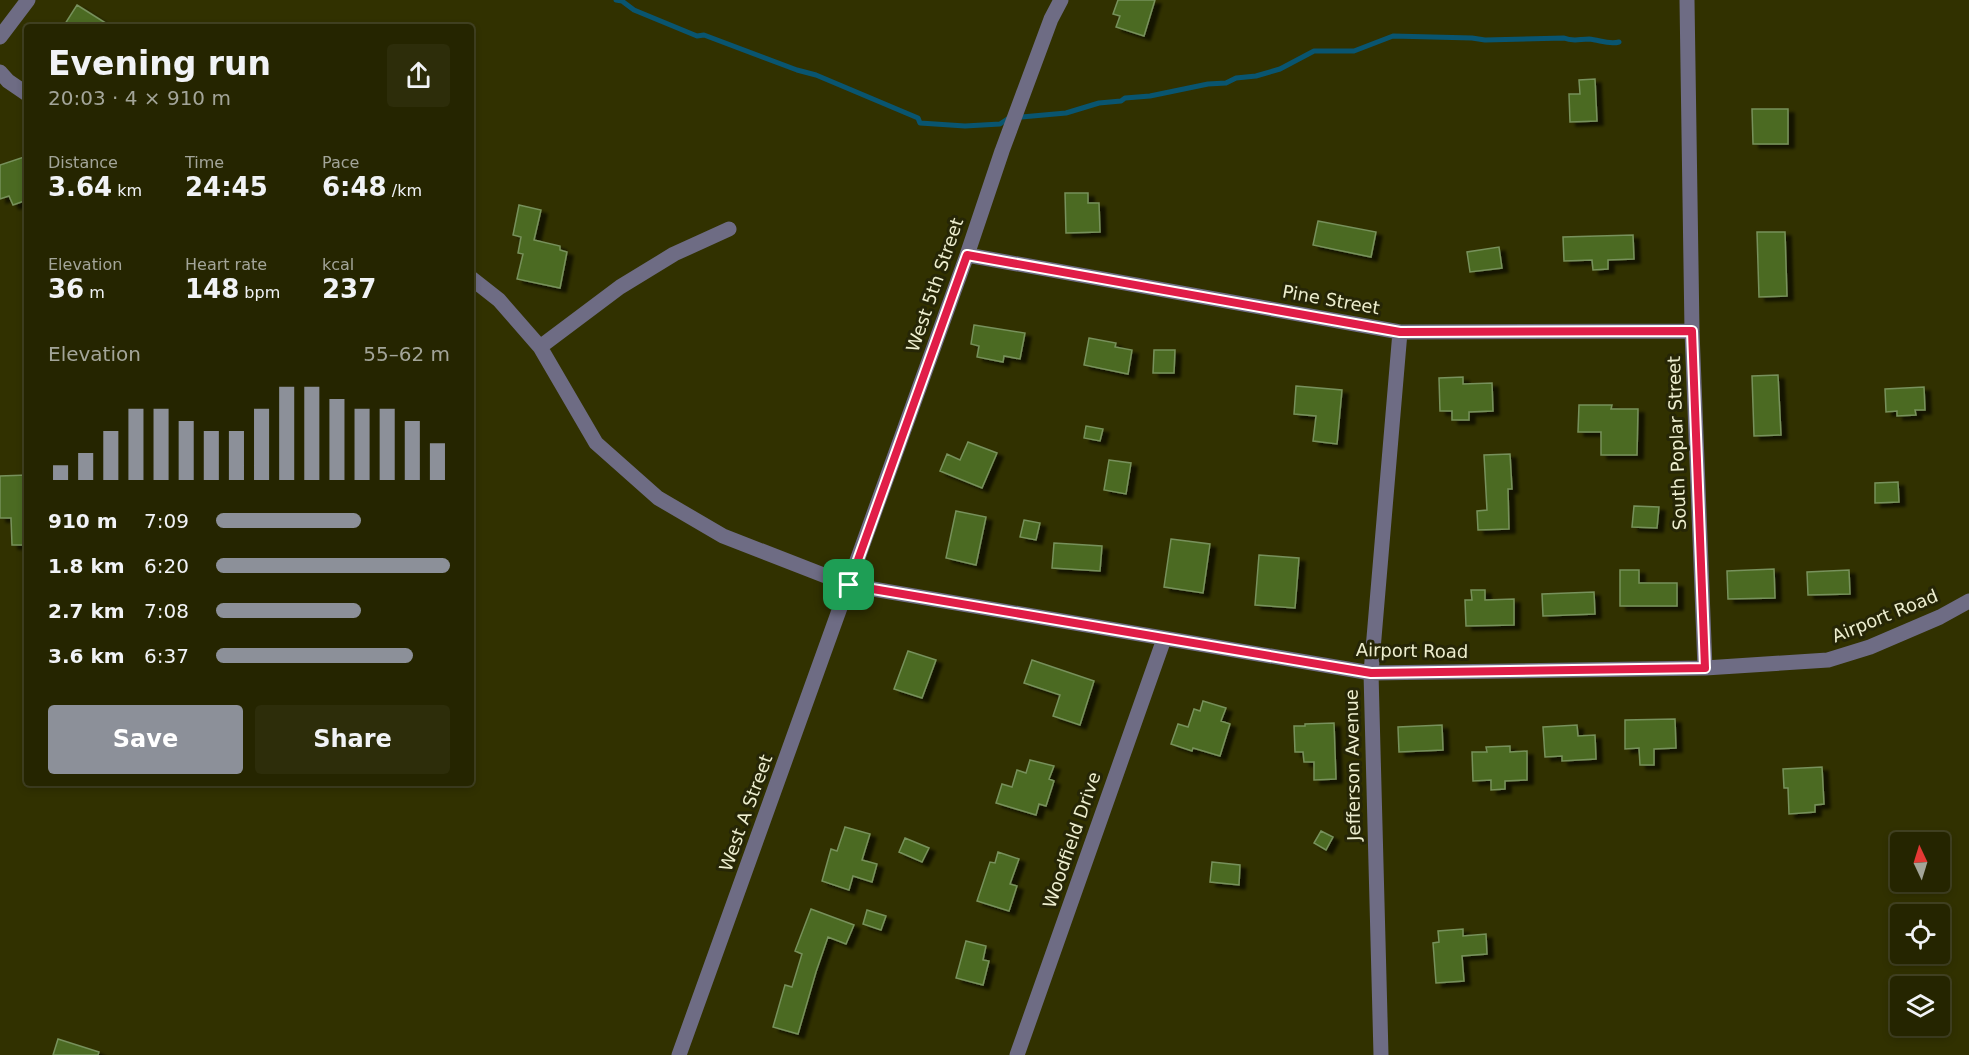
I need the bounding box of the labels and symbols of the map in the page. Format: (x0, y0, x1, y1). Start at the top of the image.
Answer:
street label: West 5th Street (902, 215, 967, 355)
street label: Pine Street (1281, 281, 1381, 318)
street label: South Poplar Street (1663, 355, 1690, 531)
pin (823, 559, 874, 610)
street label: Airport Road (1829, 585, 1941, 646)
street label: Airport Road (1356, 639, 1468, 662)
street label: Jefferson Avenue (1341, 689, 1364, 842)
street label: West A Street (715, 752, 776, 874)
street label: Woodfield Drive (1038, 769, 1105, 911)
north arrow (1890, 832, 1950, 892)

